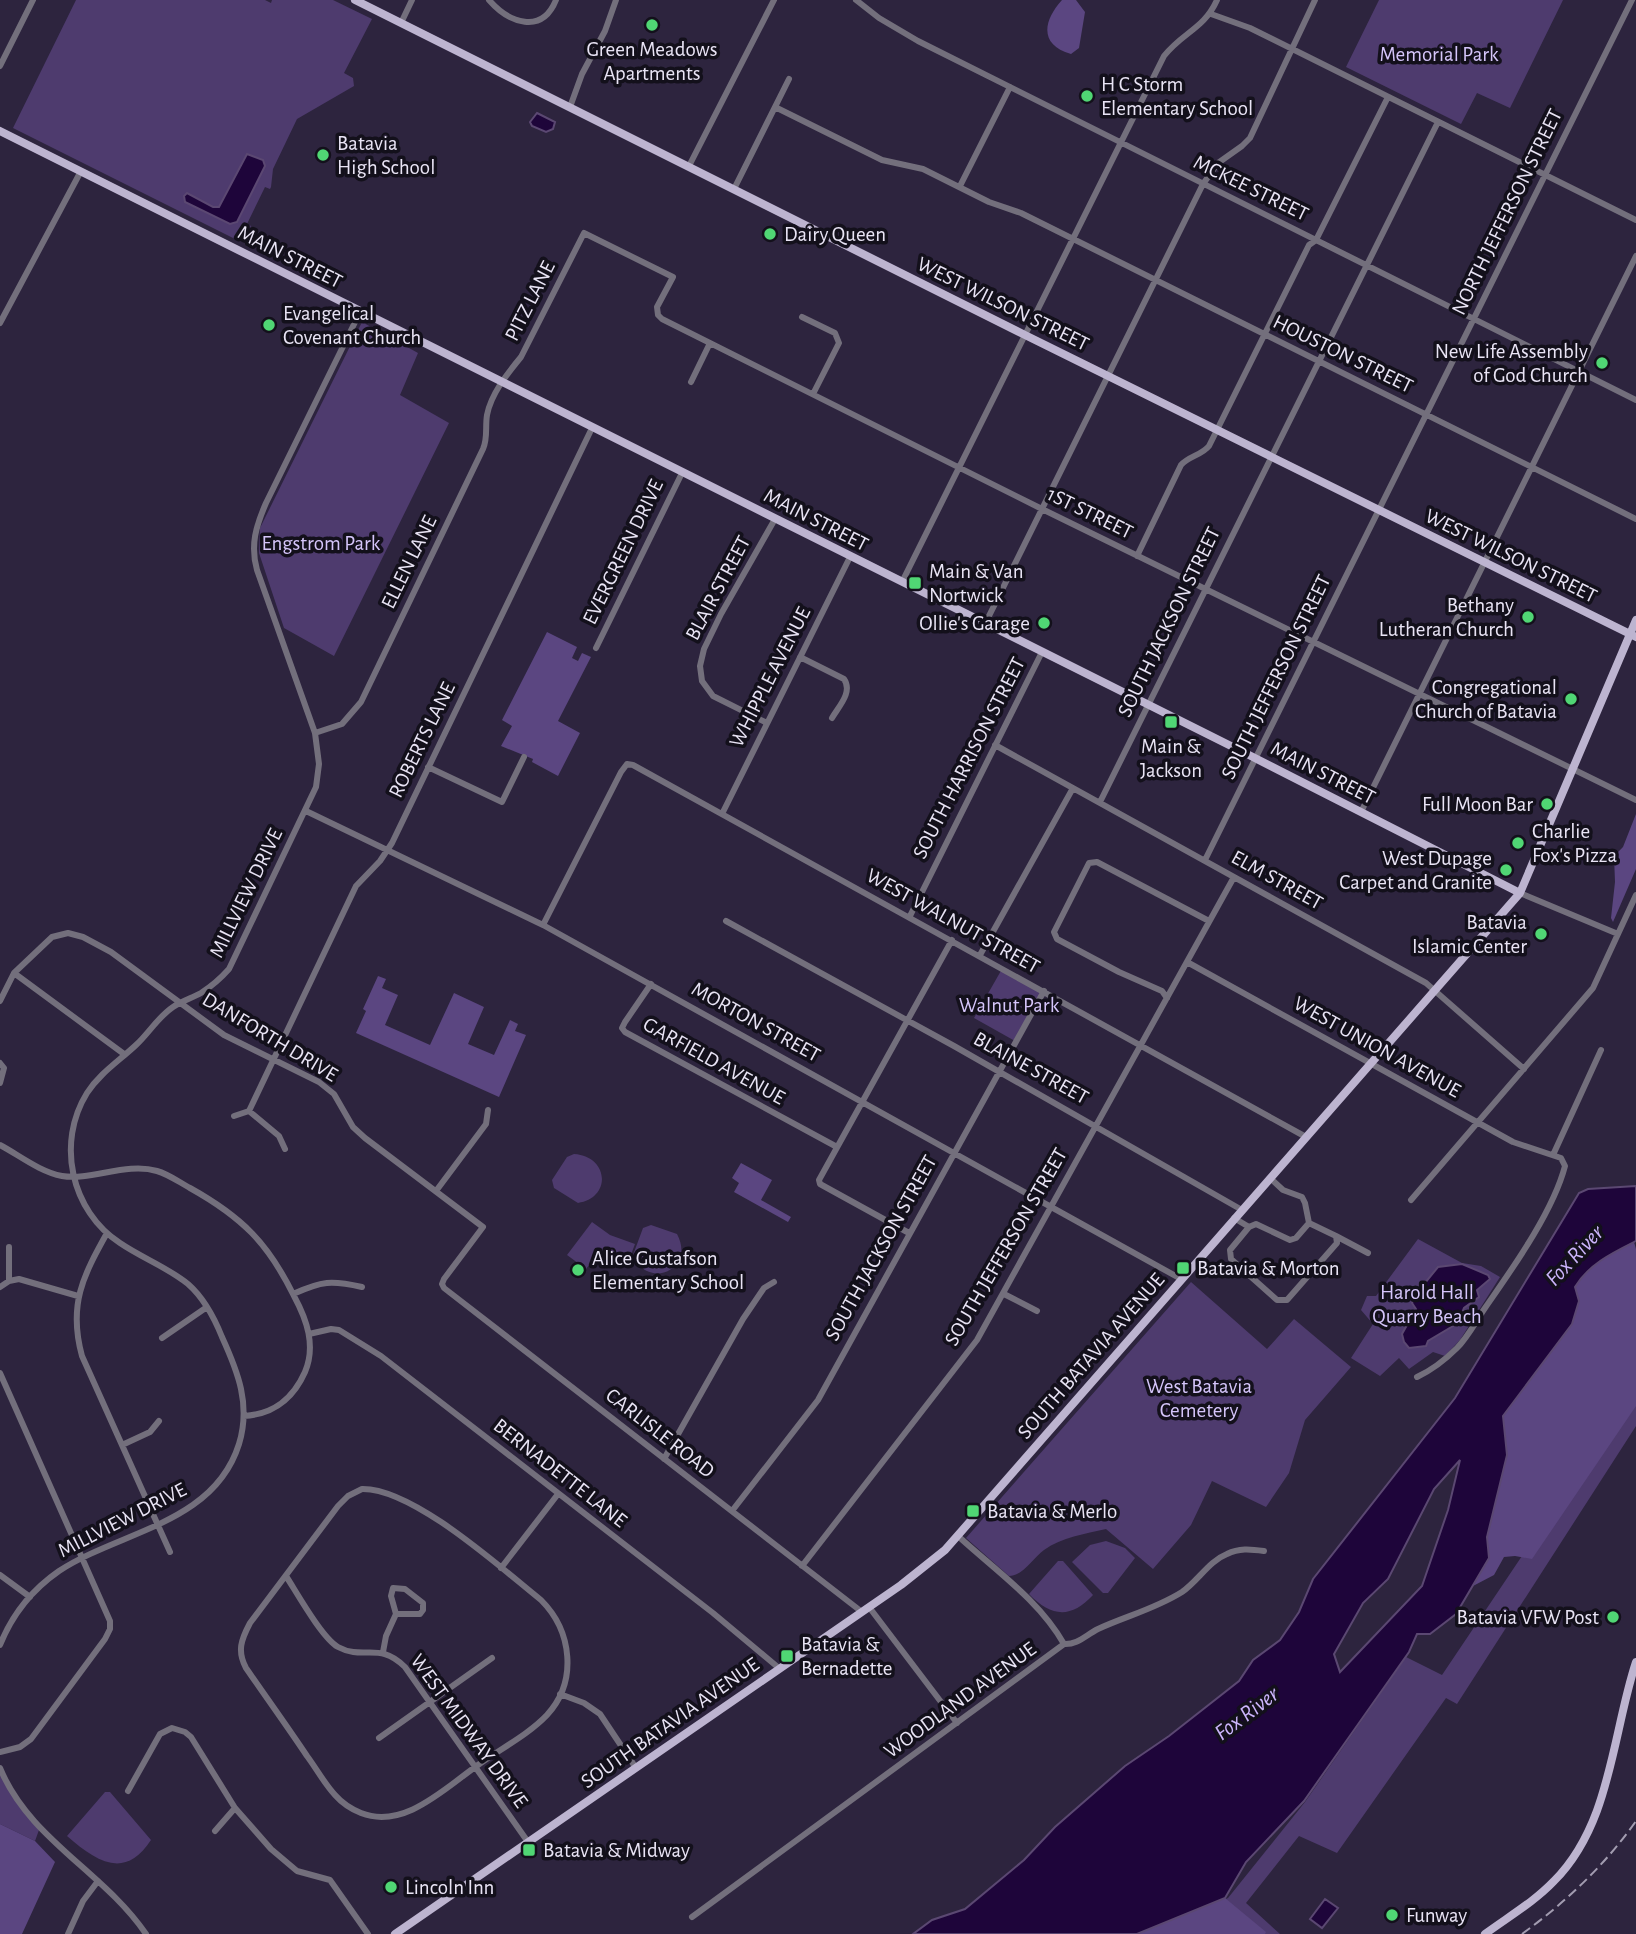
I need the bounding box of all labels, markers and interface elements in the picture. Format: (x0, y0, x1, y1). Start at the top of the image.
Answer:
marker: Green Meadows Apartments (644, 17, 660, 33)
place label: Green Meadows Apartments (587, 39, 717, 84)
park label: Memorial Park (1379, 44, 1499, 65)
place label: H C Storm Elementary School (1101, 74, 1253, 119)
marker: H C Storm Elementary School (1079, 88, 1095, 104)
street label: NORTH JEFFERSON STREET (1448, 106, 1566, 318)
place label: Batavia High School (337, 133, 435, 178)
marker: Batavia High School (315, 147, 331, 163)
street label: MCKEE STREET (1190, 151, 1312, 225)
street label: MAIN STREET (234, 222, 346, 292)
place label: Dairy Queen (784, 224, 886, 245)
marker: Dairy Queen (762, 226, 778, 242)
street label: WEST WILSON STREET (914, 253, 1092, 355)
street label: PITZ LANE (501, 258, 559, 344)
place label: Evangelical Covenant Church (283, 303, 421, 348)
street label: HOUSTON STREET (1270, 311, 1416, 397)
marker: Evangelical Covenant Church (261, 317, 277, 333)
place label: New Life Assembly of God Church (1435, 341, 1588, 386)
marker: New Life Assembly of God Church (1594, 355, 1610, 371)
street label: EVERGREEN DRIVE (579, 476, 667, 628)
street label: 1ST STREET (1044, 483, 1136, 543)
street label: MAIN STREET (760, 485, 872, 555)
street label: WEST WILSON STREET (1422, 505, 1600, 607)
street label: ELLEN LANE (377, 512, 441, 612)
street label: SOUTH JACKSON STREET (1114, 524, 1224, 720)
street label: BLAIR STREET (682, 532, 754, 644)
park label: Engstrom Park (262, 533, 381, 554)
place label: Main & Van Nortwick (929, 561, 1024, 606)
street label: SOUTH JEFFERSON STREET (1217, 572, 1335, 782)
marker: Main & Van Nortwick (907, 575, 923, 591)
place label: Bethany Lutheran Church (1379, 595, 1514, 640)
street label: WHIPPLE AVENUE (726, 604, 814, 750)
marker: Bethany Lutheran Church (1520, 609, 1536, 625)
place label: Ollie's Garage (919, 613, 1030, 634)
marker: Ollie's Garage (1036, 615, 1052, 631)
street label: SOUTH HARRISON STREET (909, 654, 1029, 862)
place label: Congregational Church of Batavia (1415, 677, 1557, 722)
street label: ROBERTS LANE (385, 679, 459, 801)
marker: Congregational Church of Batavia (1563, 691, 1579, 707)
marker: Main & Jackson (1163, 714, 1179, 730)
place label: Main & Jackson (1140, 736, 1202, 781)
street label: MAIN STREET (1267, 738, 1379, 808)
place label: Full Moon Bar (1422, 794, 1533, 815)
marker: Full Moon Bar (1539, 796, 1555, 812)
place label: Charlie Fox's Pizza (1532, 821, 1617, 866)
street label: MILLVIEW DRIVE (206, 825, 286, 961)
marker: Charlie Fox's Pizza (1510, 835, 1526, 851)
street label: ELM STREET (1228, 846, 1326, 914)
place label: West Dupage Carpet and Granite (1339, 848, 1492, 893)
marker: West Dupage Carpet and Granite (1498, 862, 1514, 878)
street label: WEST WALNUT STREET (863, 865, 1043, 977)
place label: Batavia Islamic Center (1412, 912, 1527, 957)
marker: Batavia Islamic Center (1533, 926, 1549, 942)
street label: MORTON STREET (688, 978, 824, 1066)
street label: DANFORTH DRIVE (199, 988, 341, 1086)
street label: WEST UNION AVENUE (1290, 992, 1464, 1102)
park label: Walnut Park (959, 995, 1060, 1016)
street label: GARFIELD AVENUE (640, 1013, 788, 1109)
street label: BLAINE STREET (970, 1028, 1092, 1108)
street label: SOUTH JEFFERSON STREET (941, 1145, 1071, 1349)
street label: SOUTH JACKSON STREET (821, 1152, 941, 1344)
water label: Fox River (1541, 1221, 1609, 1291)
place label: Alice Gustafson Elementary School (592, 1248, 744, 1293)
place label: Batavia & Morton (1197, 1258, 1340, 1279)
marker: Batavia & Morton (1175, 1260, 1191, 1276)
marker: Alice Gustafson Elementary School (570, 1262, 586, 1278)
street label: SOUTH BATAVIA AVENUE (1014, 1269, 1168, 1443)
park label: Harold Hall Quarry Beach (1372, 1282, 1482, 1327)
park label: West Batavia Cemetery (1146, 1376, 1252, 1421)
street label: CARLISLE ROAD (602, 1384, 718, 1482)
street label: BERNADETTE LANE (489, 1415, 631, 1531)
street label: MILLVIEW DRIVE (54, 1479, 190, 1561)
place label: Batavia & Merlo (987, 1501, 1117, 1522)
marker: Batavia & Merlo (965, 1503, 981, 1519)
place label: Batavia VFW Post (1456, 1607, 1599, 1628)
marker: Batavia VFW Post (1605, 1609, 1621, 1625)
place label: Batavia & Bernadette (801, 1634, 892, 1679)
street label: WOODLAND AVENUE (880, 1638, 1040, 1762)
marker: Batavia & Bernadette (779, 1648, 795, 1664)
street label: WEST MIDWAY DRIVE (406, 1650, 532, 1812)
street label: SOUTH BATAVIA AVENUE (577, 1654, 763, 1792)
water label: Fox River (1211, 1682, 1284, 1745)
place label: Batavia & Midway (543, 1840, 690, 1861)
marker: Batavia & Midway (521, 1842, 537, 1858)
place label: Lincoln Inn (405, 1877, 494, 1898)
marker: Lincoln Inn (383, 1879, 399, 1895)
place label: Funway (1406, 1905, 1467, 1926)
marker: Funway (1384, 1907, 1400, 1923)

